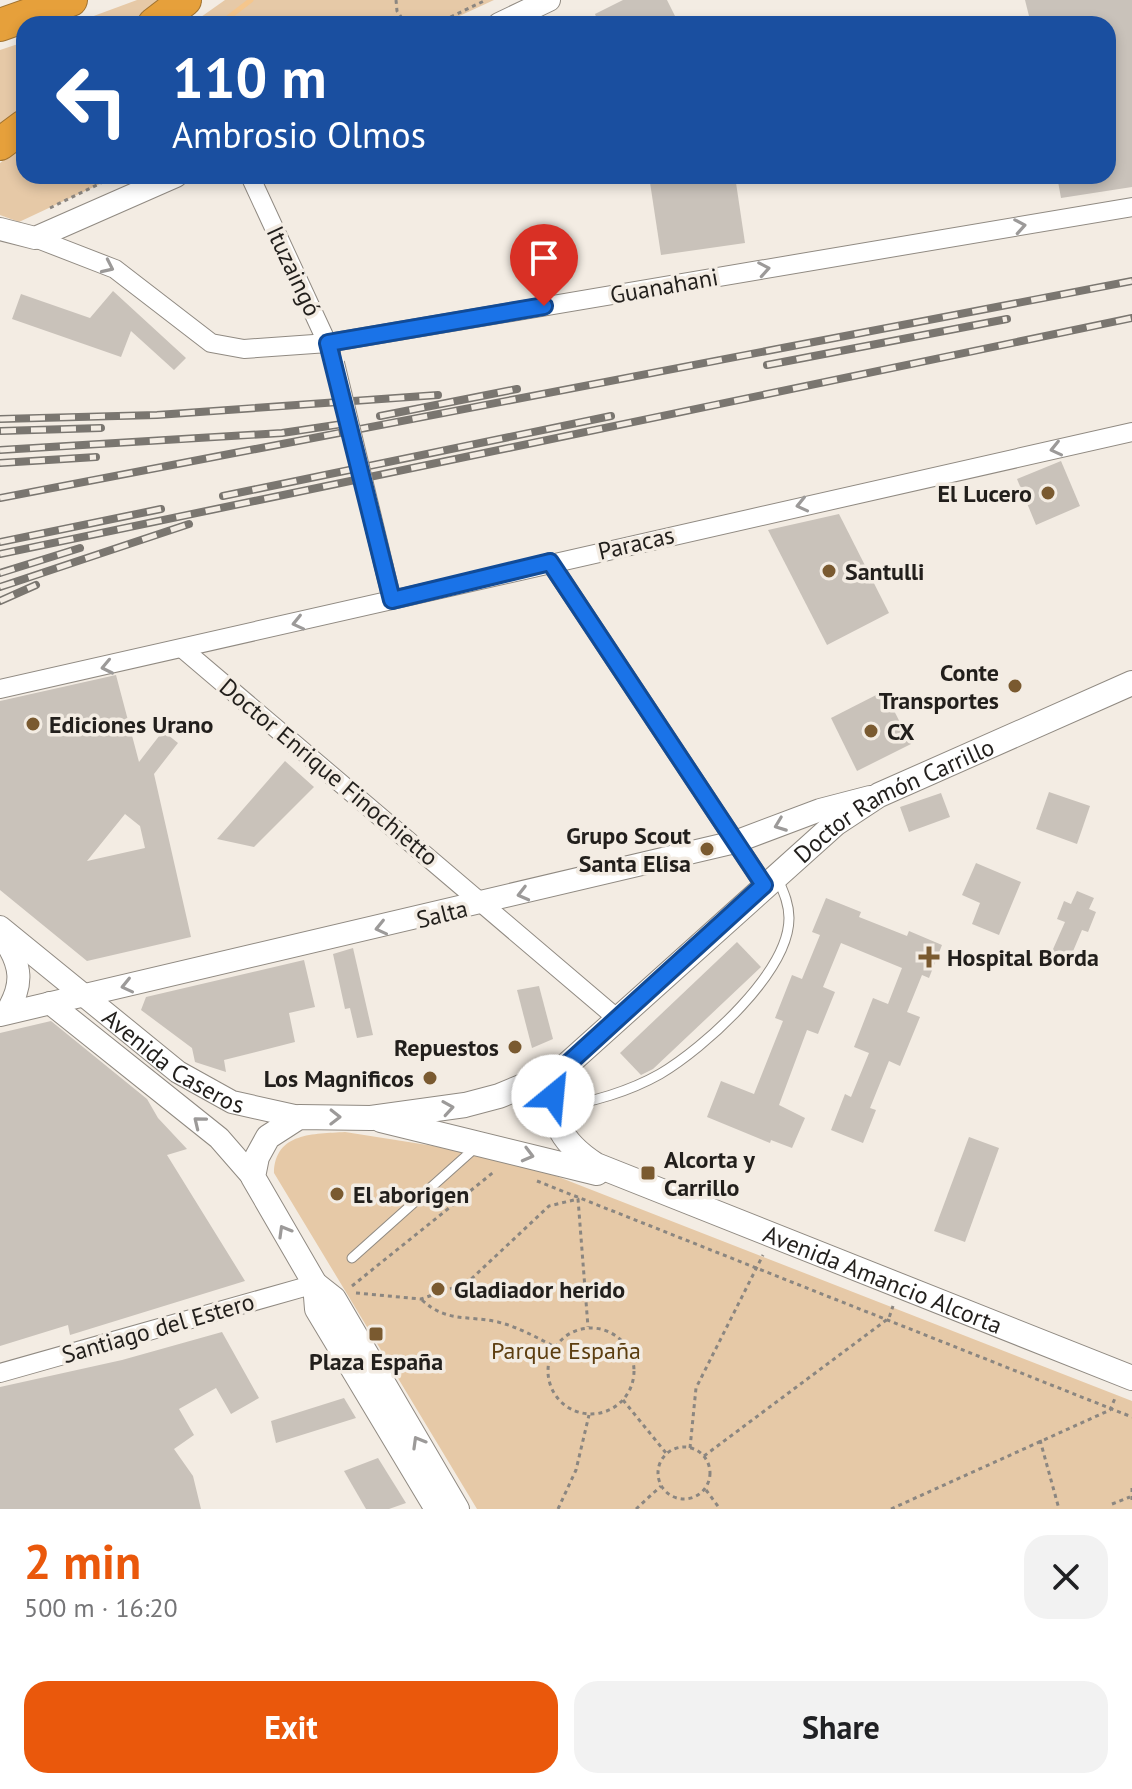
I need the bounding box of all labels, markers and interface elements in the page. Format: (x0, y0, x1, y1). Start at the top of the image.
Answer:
text: 110 m (172, 41, 327, 113)
icon: left (40, 48, 144, 152)
text: Ambrosio Olmos (172, 111, 426, 158)
one-way arrow (1013, 218, 1027, 235)
street label: Ituzaingó (260, 221, 328, 321)
pin (510, 224, 578, 306)
icon: arrive (522, 236, 566, 280)
one-way arrow (99, 257, 114, 273)
street label: Guanahani (608, 261, 720, 311)
one-way arrow (757, 261, 770, 278)
one-way arrow (1050, 440, 1063, 457)
place label: El Lucero (938, 478, 1032, 509)
marker: El Lucero (1039, 484, 1057, 502)
one-way arrow (796, 496, 810, 513)
street label: Paracas (595, 519, 677, 567)
place label: Santulli (845, 556, 925, 587)
marker: Santulli (820, 562, 838, 580)
one-way arrow (291, 614, 305, 631)
place label: Conte Transportes (879, 657, 999, 716)
one-way arrow (101, 658, 115, 675)
street label: Doctor Enrique Finochietto (213, 671, 445, 873)
marker: Conte Transportes (1006, 677, 1024, 695)
place label: Ediciones Urano (49, 709, 214, 740)
marker: Ediciones Urano (24, 715, 42, 733)
place label: CX (887, 716, 914, 747)
marker: CX (862, 722, 880, 740)
street label: Doctor Ramón Carrillo (787, 731, 999, 869)
one-way arrow (774, 815, 788, 832)
place label: Grupo Scout Santa Elisa (566, 820, 692, 879)
marker: Grupo Scout Santa Elisa (698, 840, 716, 858)
one-way arrow (517, 885, 531, 902)
street label: Salta (413, 893, 471, 935)
one-way arrow (375, 919, 388, 936)
place label: Hospital Borda (947, 942, 1099, 973)
marker: Hospital Borda (918, 946, 940, 968)
one-way arrow (121, 977, 135, 994)
street label: Avenida Caseros (96, 1001, 247, 1120)
place label: Repuestos (394, 1032, 499, 1063)
marker: Repuestos (506, 1038, 524, 1056)
position arrow (511, 1054, 595, 1138)
place label: Los Magnificos (264, 1063, 414, 1094)
marker: Los Magnificos (421, 1069, 439, 1087)
one-way arrow (441, 1100, 455, 1117)
one-way arrow (329, 1108, 342, 1126)
one-way arrow (194, 1117, 208, 1132)
place label: Alcorta y Carrillo (664, 1144, 755, 1203)
one-way arrow (520, 1146, 534, 1163)
marker: Alcorta y Carrillo (639, 1164, 657, 1182)
place label: El aborigen (353, 1179, 469, 1210)
marker: El aborigen (328, 1185, 346, 1203)
street label: Avenida Amancio Alcorta (759, 1218, 1007, 1340)
one-way arrow (278, 1225, 294, 1239)
place label: Gladiador herido (454, 1274, 625, 1305)
marker: Gladiador herido (429, 1280, 447, 1298)
street label: Santiago del Estero (58, 1286, 258, 1370)
marker: Plaza España (367, 1325, 385, 1343)
park label: Parque España (491, 1335, 641, 1366)
place label: Plaza España (309, 1346, 443, 1377)
one-way arrow (412, 1436, 428, 1451)
text: 2 min (24, 1530, 141, 1592)
button: close (1024, 1535, 1108, 1619)
text: 500 m · 16:20 (24, 1591, 178, 1624)
button: Exit (24, 1681, 558, 1773)
button: Share (574, 1681, 1108, 1773)

